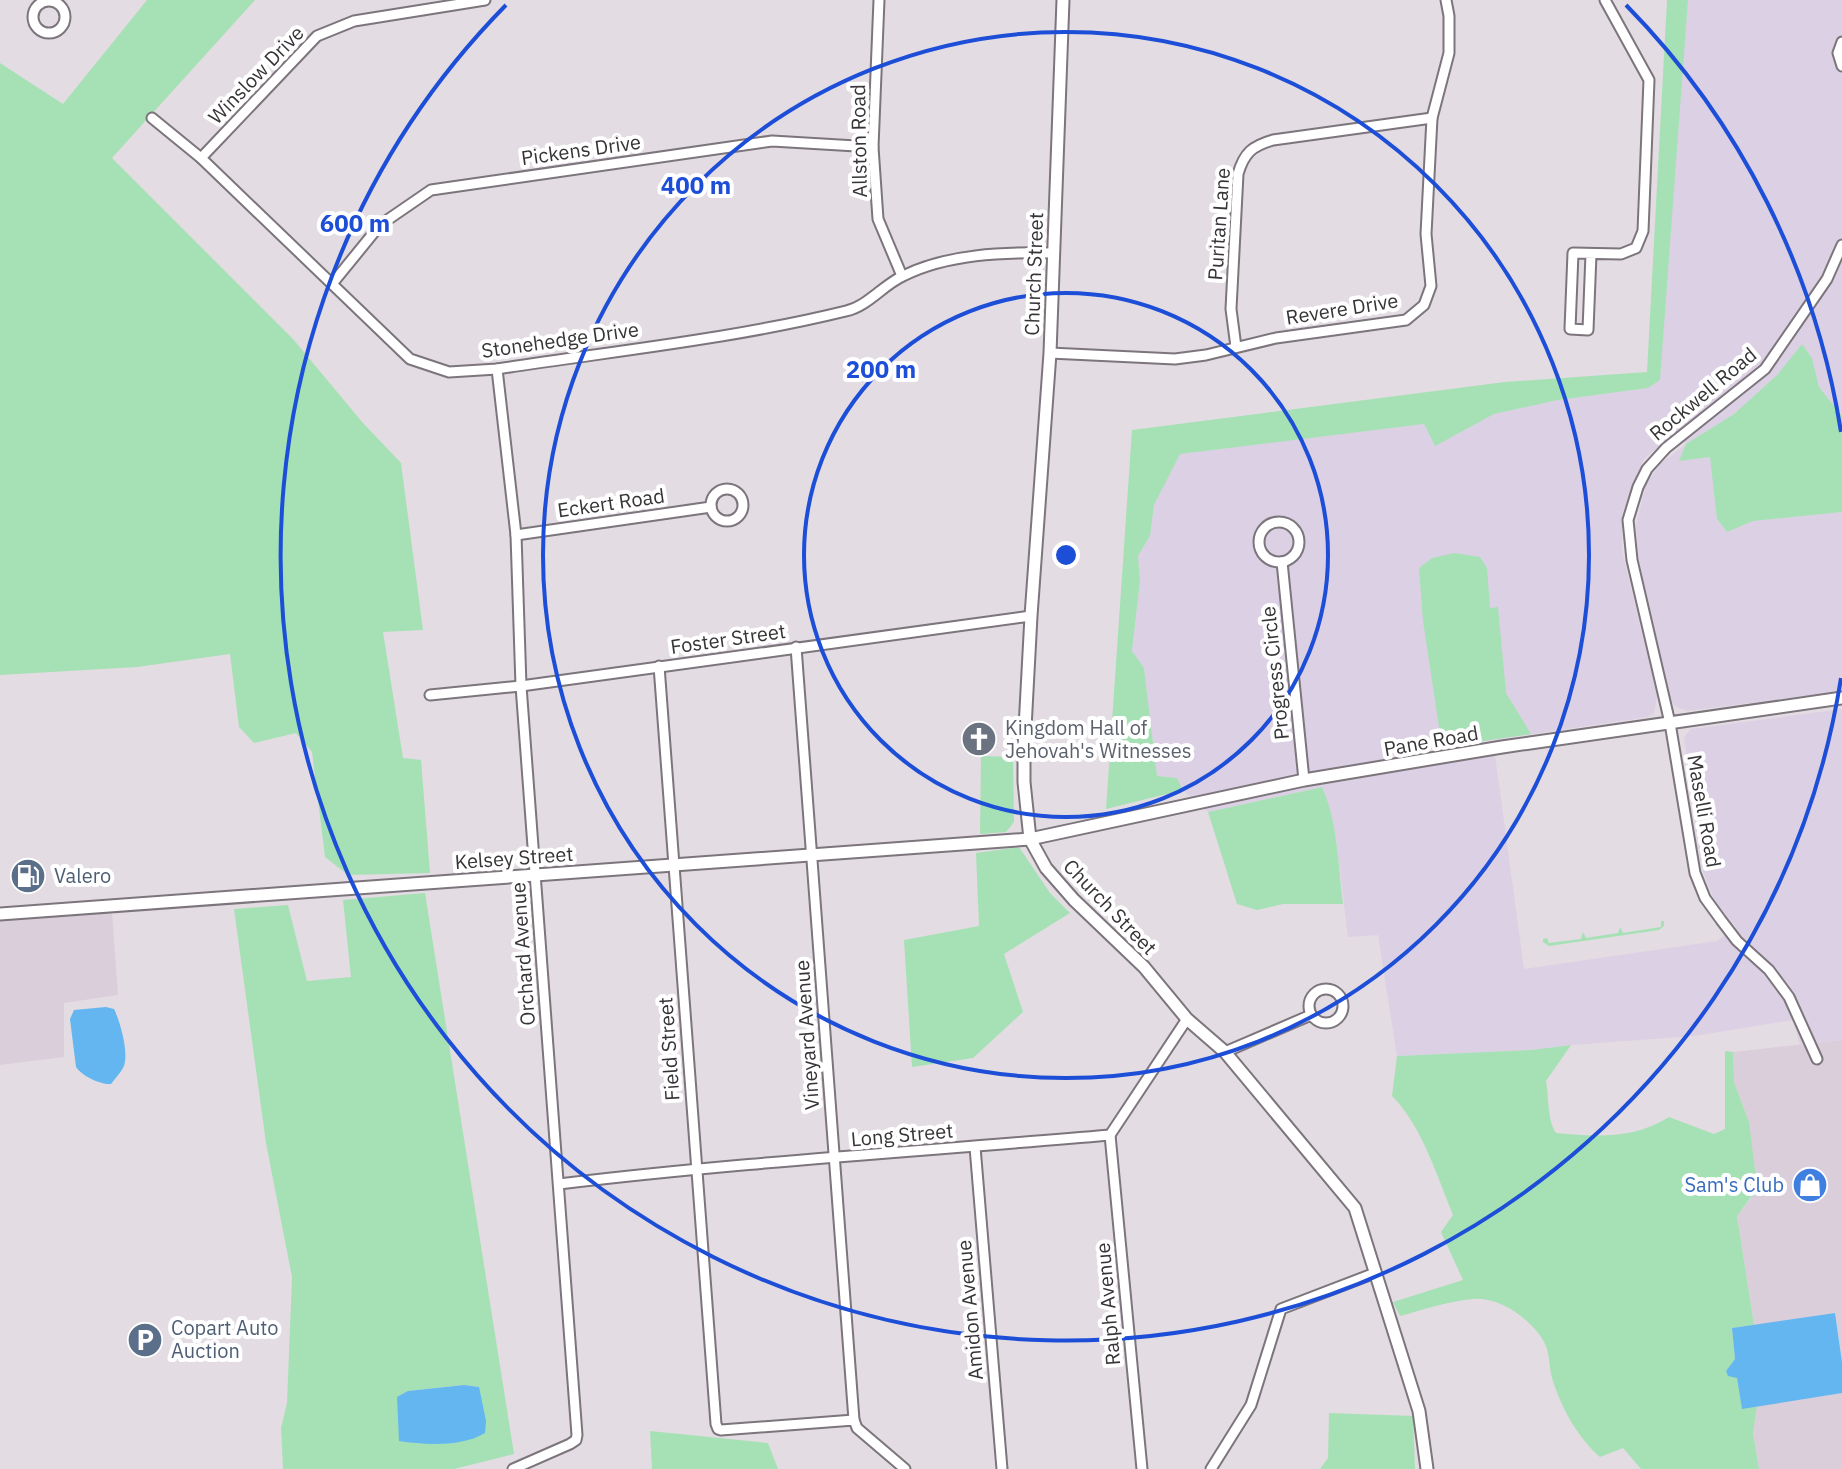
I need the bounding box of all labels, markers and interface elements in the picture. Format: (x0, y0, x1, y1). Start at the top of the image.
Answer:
street label: Winslow Drive (202, 20, 309, 130)
street label: Allston Road (844, 84, 873, 198)
street label: Pickens Drive (519, 128, 643, 171)
street label: Puritan Lane (1201, 167, 1236, 281)
text: 400 m (661, 169, 731, 201)
text: 600 m (320, 207, 390, 239)
street label: Church Street (1018, 212, 1049, 336)
street label: Revere Drive (1284, 286, 1400, 331)
street label: Stonehedge Drive (480, 315, 640, 364)
street label: Rockwell Road (1643, 341, 1762, 446)
text: 200 m (846, 353, 916, 385)
street label: Eckert Road (556, 482, 666, 523)
centre of rings (1052, 541, 1080, 569)
street label: Progress Circle (1254, 605, 1295, 741)
street label: Foster Street (668, 617, 787, 660)
place label: Kingdom Hall of Jehovah's Witnesses (1005, 714, 1192, 764)
street label: Pane Road (1381, 719, 1480, 762)
church icon: Kingdom Hall of Jehovah's Witnesses (960, 720, 998, 758)
street label: Maselli Road (1681, 752, 1728, 869)
street label: Kelsey Street (454, 840, 574, 875)
street label: Church Street (1058, 853, 1163, 960)
fuel station icon: Valero (9, 857, 47, 895)
place label: Valero (54, 862, 111, 889)
street label: Orchard Avenue (504, 881, 541, 1027)
street label: Vineyard Avenue (788, 959, 825, 1111)
street label: Field Street (651, 996, 686, 1102)
street label: Long Street (850, 1117, 954, 1152)
shop icon: Sam's Club (1791, 1166, 1829, 1204)
place label: Sam's Club (1684, 1171, 1784, 1198)
street label: Amidon Avenue (950, 1239, 989, 1381)
street label: Ralph Avenue (1089, 1241, 1126, 1367)
place label: Copart Auto Auction (171, 1314, 278, 1364)
parking icon: Copart Auto Auction (126, 1321, 164, 1359)

